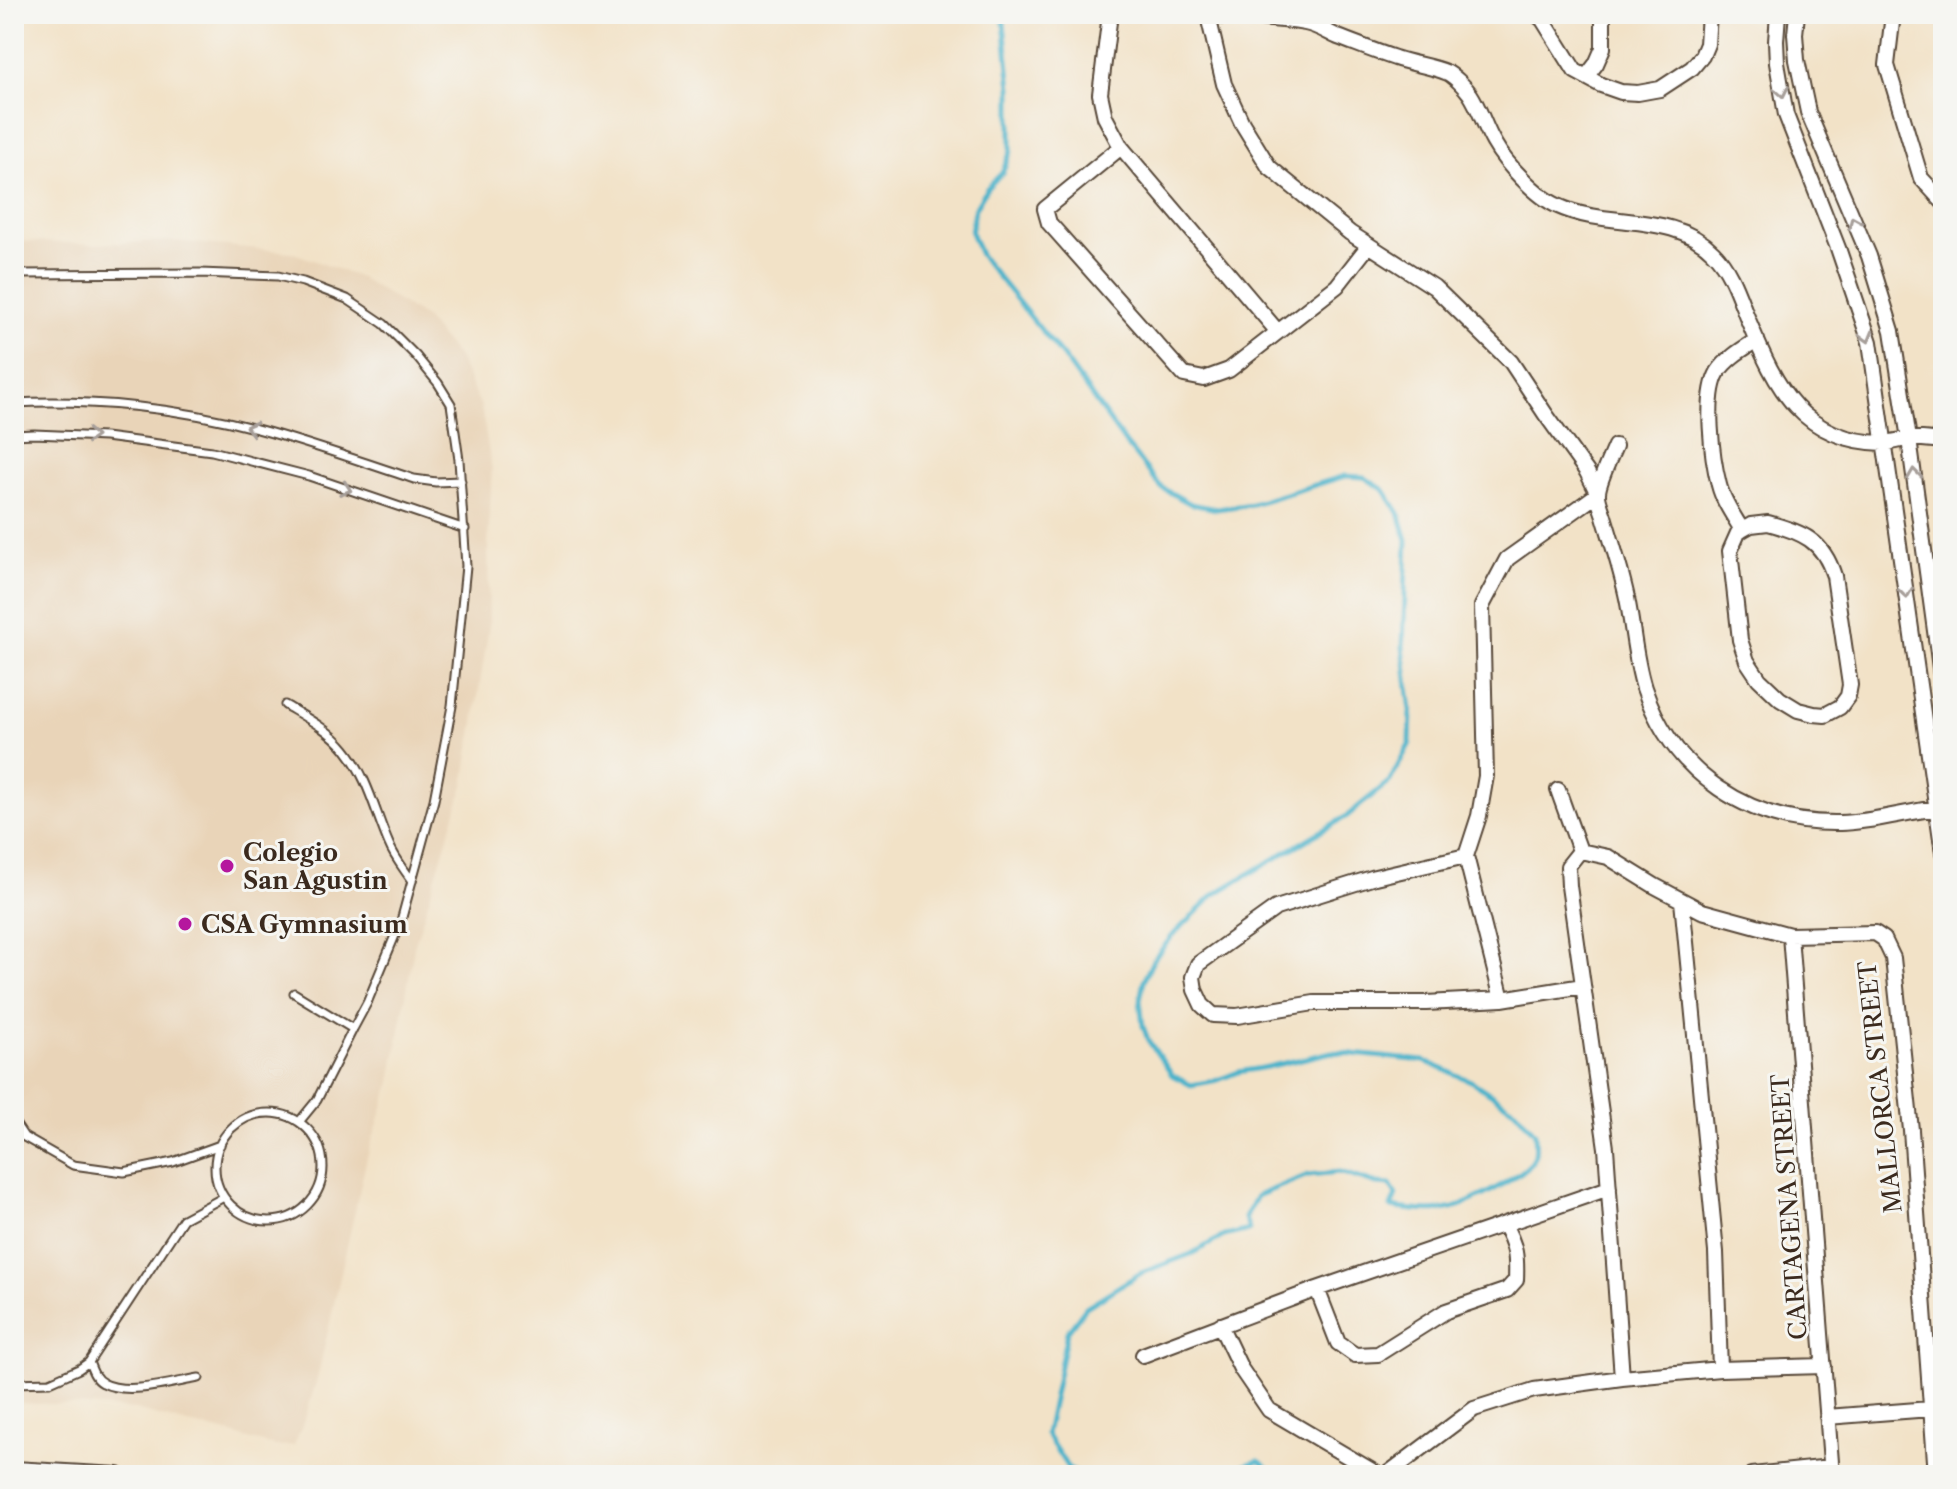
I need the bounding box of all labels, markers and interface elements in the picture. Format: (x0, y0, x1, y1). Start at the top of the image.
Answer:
one-way arrow (1772, 85, 1789, 98)
one-way arrow (1848, 216, 1864, 230)
one-way arrow (1858, 329, 1875, 343)
one-way arrow (245, 420, 259, 437)
one-way arrow (86, 428, 99, 445)
one-way arrow (1906, 467, 1923, 481)
one-way arrow (338, 479, 352, 495)
one-way arrow (1897, 587, 1914, 600)
place label: Colegio San Agustin (243, 838, 388, 895)
marker: Colegio San Agustin (218, 857, 236, 875)
place label: CSA Gymnasium (201, 910, 408, 939)
marker: CSA Gymnasium (176, 915, 194, 933)
street label: MALLORCA STREET (1852, 960, 1908, 1214)
street label: CARTAGENA STREET (1765, 1073, 1813, 1341)

